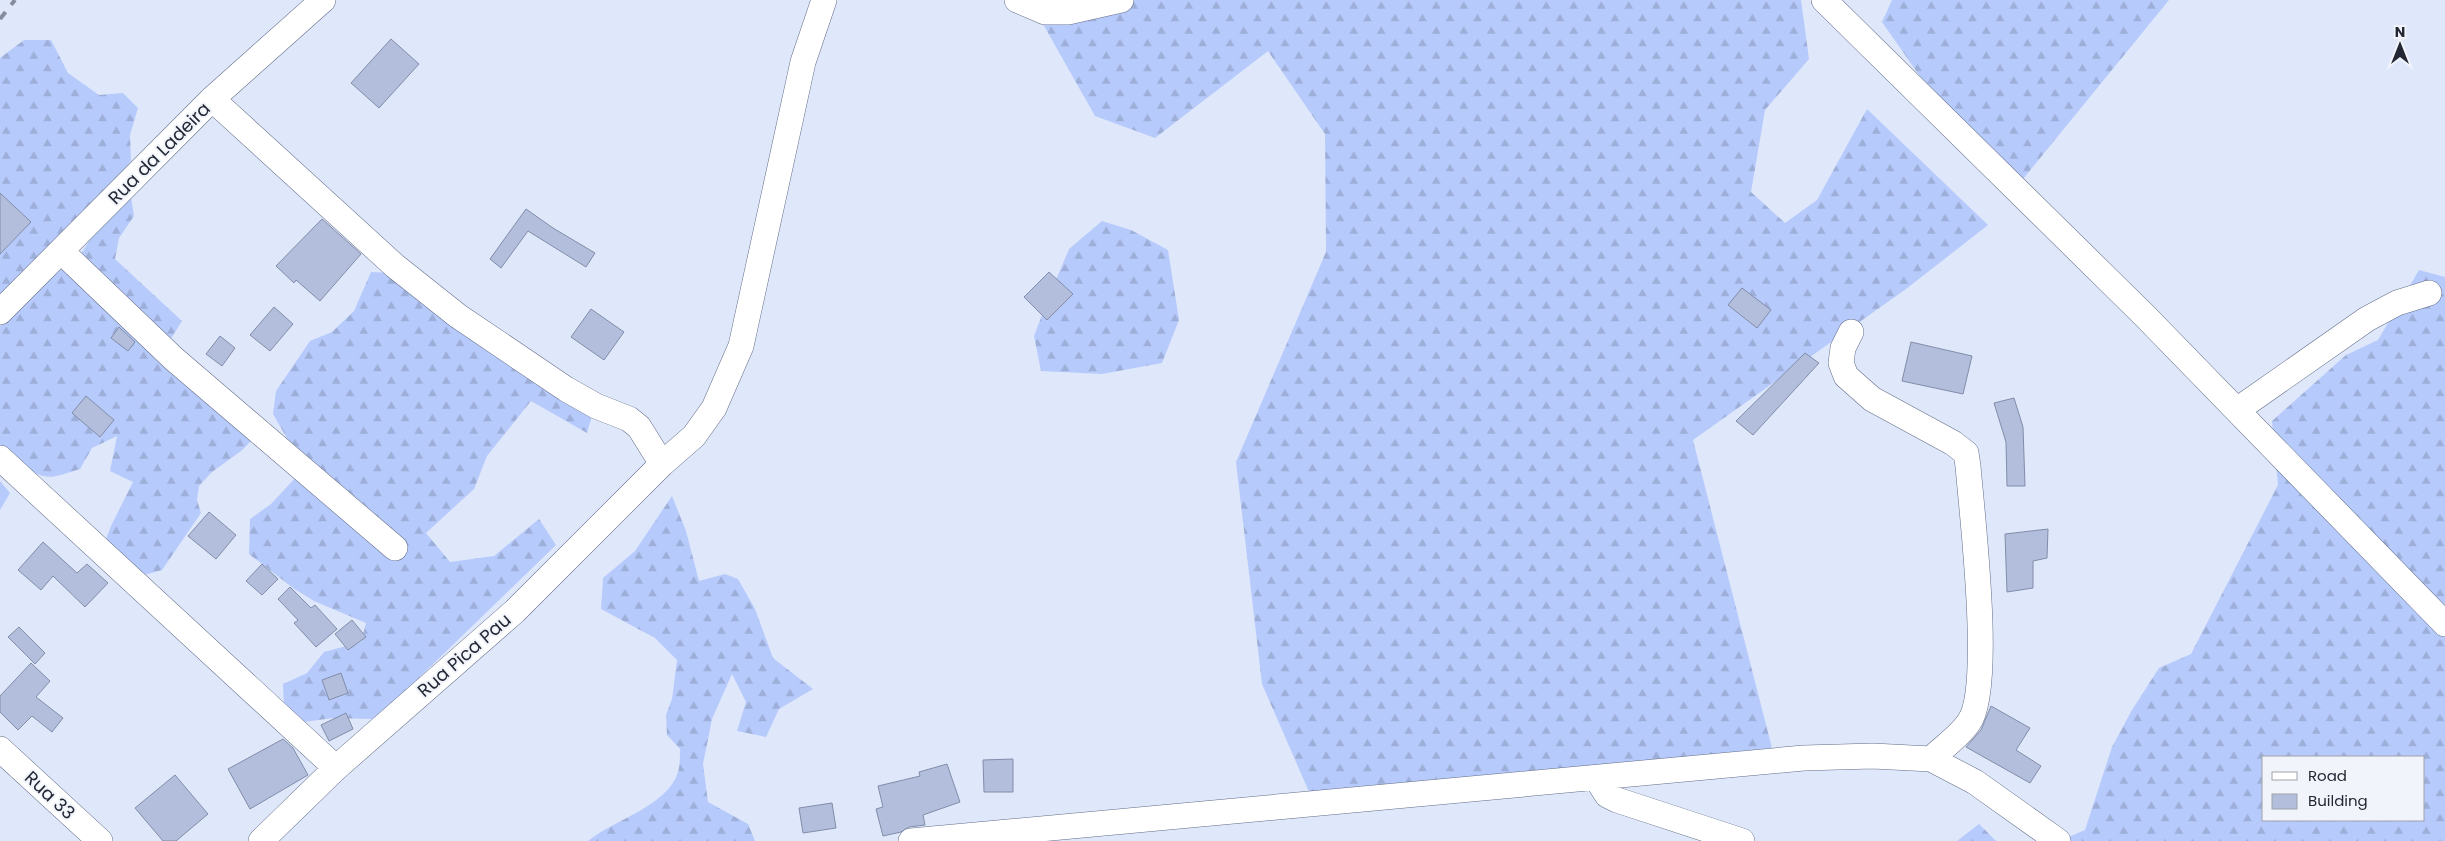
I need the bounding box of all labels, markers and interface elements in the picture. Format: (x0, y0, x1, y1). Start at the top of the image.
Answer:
north arrow (2375, 20, 2425, 70)
text: N (2395, 22, 2405, 42)
street label: Rua da Ladeira (102, 96, 216, 210)
street label: Rua Pica Pau (412, 607, 516, 703)
legend (2262, 756, 2425, 821)
street label: Rua 33 (19, 765, 81, 825)
text: Road (2308, 765, 2347, 786)
text: Building (2308, 790, 2368, 811)

